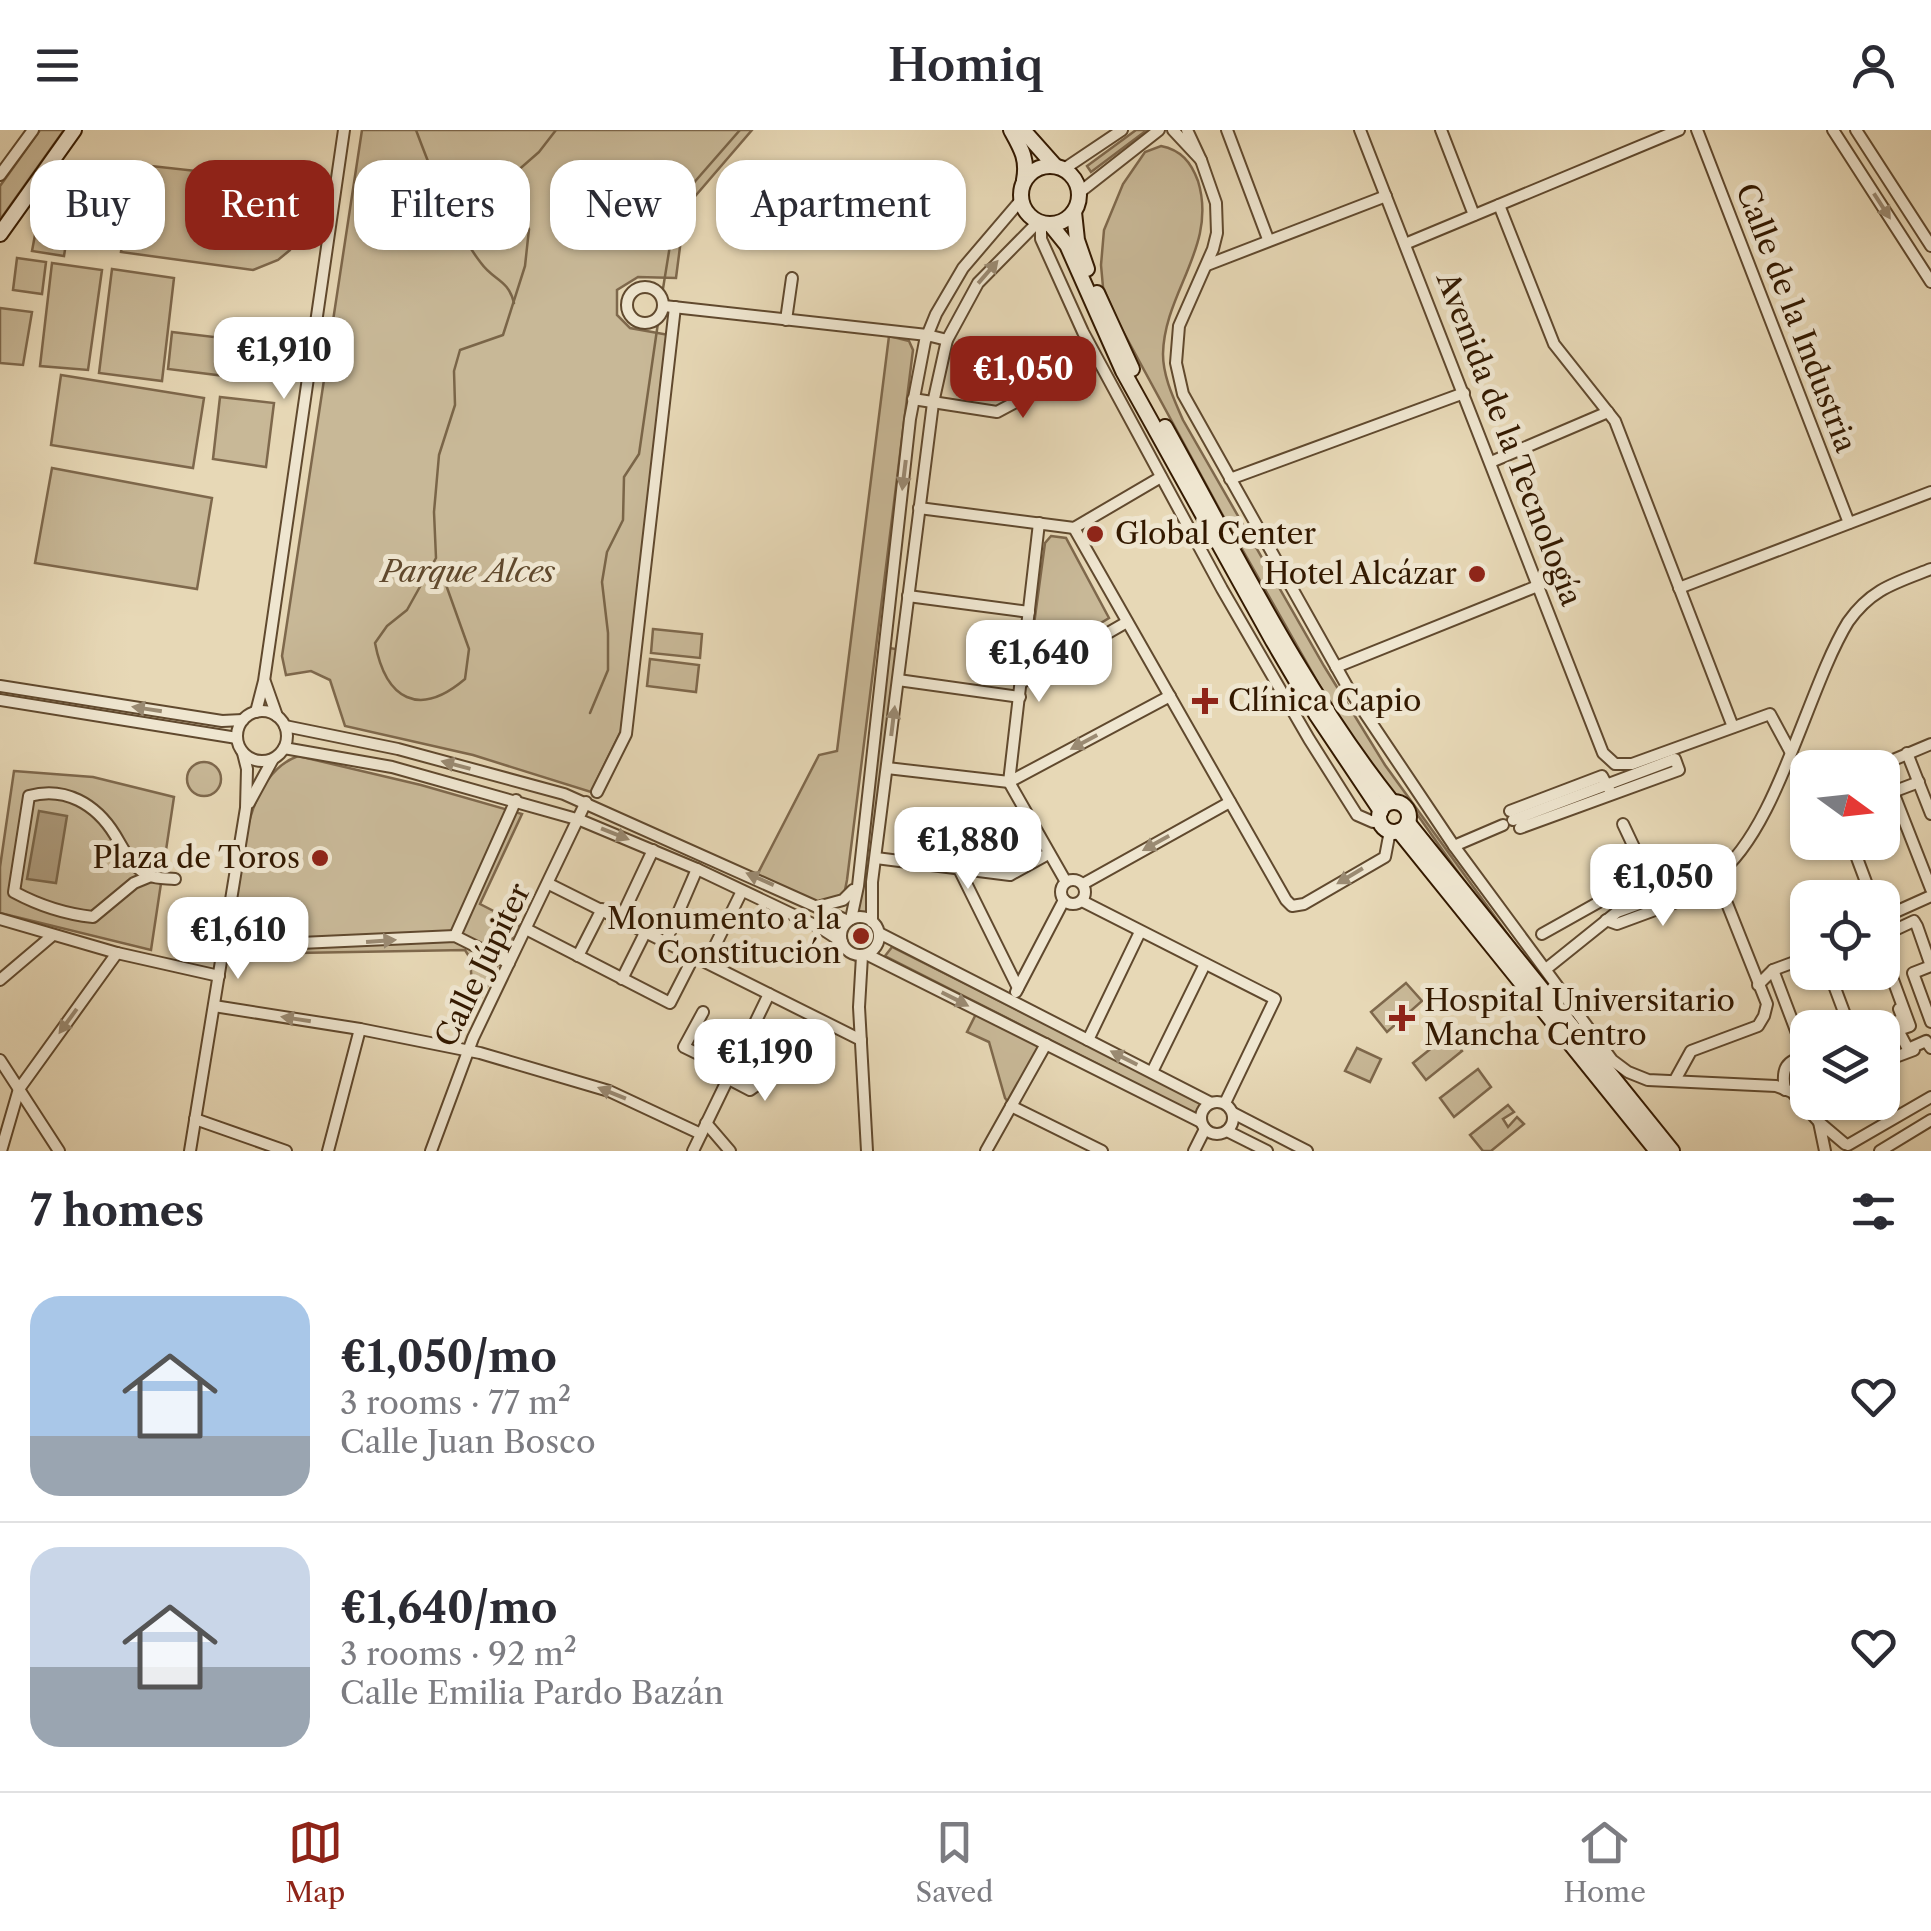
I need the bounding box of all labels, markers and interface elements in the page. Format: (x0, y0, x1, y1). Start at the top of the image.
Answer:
text: Homiq (888, 37, 1043, 93)
icon: menu (30, 38, 85, 93)
icon: person (1846, 38, 1901, 93)
chip: Buy (30, 160, 165, 250)
chip: Rent (185, 160, 334, 250)
chip: Filters (354, 160, 530, 250)
chip: New (550, 160, 696, 250)
chip: Apartment (716, 160, 966, 250)
street label: Calle de la Industria (1728, 178, 1865, 458)
one-way arrow (1872, 192, 1890, 220)
one-way arrow (977, 260, 999, 285)
street label: Avenida de la Tecnología (1428, 266, 1590, 611)
pin: €1,910 (203, 317, 365, 402)
text: €1,910 (236, 330, 332, 369)
pin: €1,050 (942, 336, 1104, 421)
text: €1,050 (972, 349, 1074, 388)
one-way arrow (896, 460, 912, 492)
place label: Global Center (1115, 515, 1316, 552)
marker: Global Center (1084, 523, 1106, 545)
park label: Parque Alces (379, 553, 556, 590)
place label: Hotel Alcázar (1264, 555, 1457, 592)
marker: Hotel Alcázar (1466, 563, 1488, 585)
pin: €1,640 (958, 620, 1120, 705)
text: €1,640 (988, 633, 1090, 672)
place label: Clínica Capio (1228, 682, 1421, 719)
marker: Clínica Capio (1192, 688, 1218, 714)
one-way arrow (131, 701, 162, 716)
one-way arrow (885, 705, 901, 736)
one-way arrow (1069, 733, 1098, 750)
north arrow (1790, 750, 1900, 860)
map controls (1790, 750, 1900, 1120)
one-way arrow (441, 756, 472, 772)
pin: €1,880 (887, 807, 1049, 892)
text: €1,880 (916, 820, 1020, 859)
one-way arrow (600, 826, 630, 842)
one-way arrow (1142, 834, 1171, 851)
place label: Plaza de Toros (93, 839, 300, 876)
pin: €1,050 (1582, 844, 1744, 929)
marker: Plaza de Toros (309, 847, 331, 869)
text: €1,050 (1612, 857, 1714, 896)
one-way arrow (1336, 867, 1364, 884)
one-way arrow (745, 871, 775, 887)
street label: Calle Júpiter (427, 877, 538, 1053)
button: locate (1790, 880, 1900, 990)
pin: €1,610 (157, 897, 319, 982)
place label: Monumento a la Constitución (607, 900, 841, 971)
text: €1,610 (189, 910, 287, 949)
marker: Monumento a la Constitución (850, 925, 872, 947)
one-way arrow (366, 933, 398, 949)
place label: Hospital Universitario Mancha Centro (1424, 982, 1735, 1053)
one-way arrow (941, 990, 970, 1007)
marker: Hospital Universitario Mancha Centro (1389, 1005, 1415, 1031)
one-way arrow (58, 1008, 78, 1034)
button: layers (1790, 1010, 1900, 1120)
one-way arrow (280, 1011, 312, 1026)
pin: €1,190 (684, 1019, 846, 1104)
text: €1,190 (716, 1032, 814, 1071)
one-way arrow (1110, 1050, 1139, 1067)
one-way arrow (597, 1085, 627, 1101)
icon: filters (1846, 1184, 1901, 1239)
text: 7 homes (30, 1185, 204, 1237)
text: €1,050/mo (340, 1331, 557, 1383)
icon: home (110, 1336, 230, 1456)
icon: heart (1846, 1369, 1901, 1424)
text: 3 rooms · 77 m² (340, 1383, 571, 1422)
text: Calle Juan Bosco (340, 1422, 596, 1461)
text: €1,640/mo (340, 1582, 557, 1634)
icon: home (110, 1587, 230, 1707)
icon: heart (1846, 1620, 1901, 1675)
text: 3 rooms · 92 m² (340, 1634, 577, 1673)
text: Calle Emilia Pardo Bazán (340, 1673, 724, 1712)
tab: Map (285, 1815, 345, 1909)
tab: Saved (916, 1815, 993, 1909)
tab: Home (1564, 1815, 1646, 1909)

